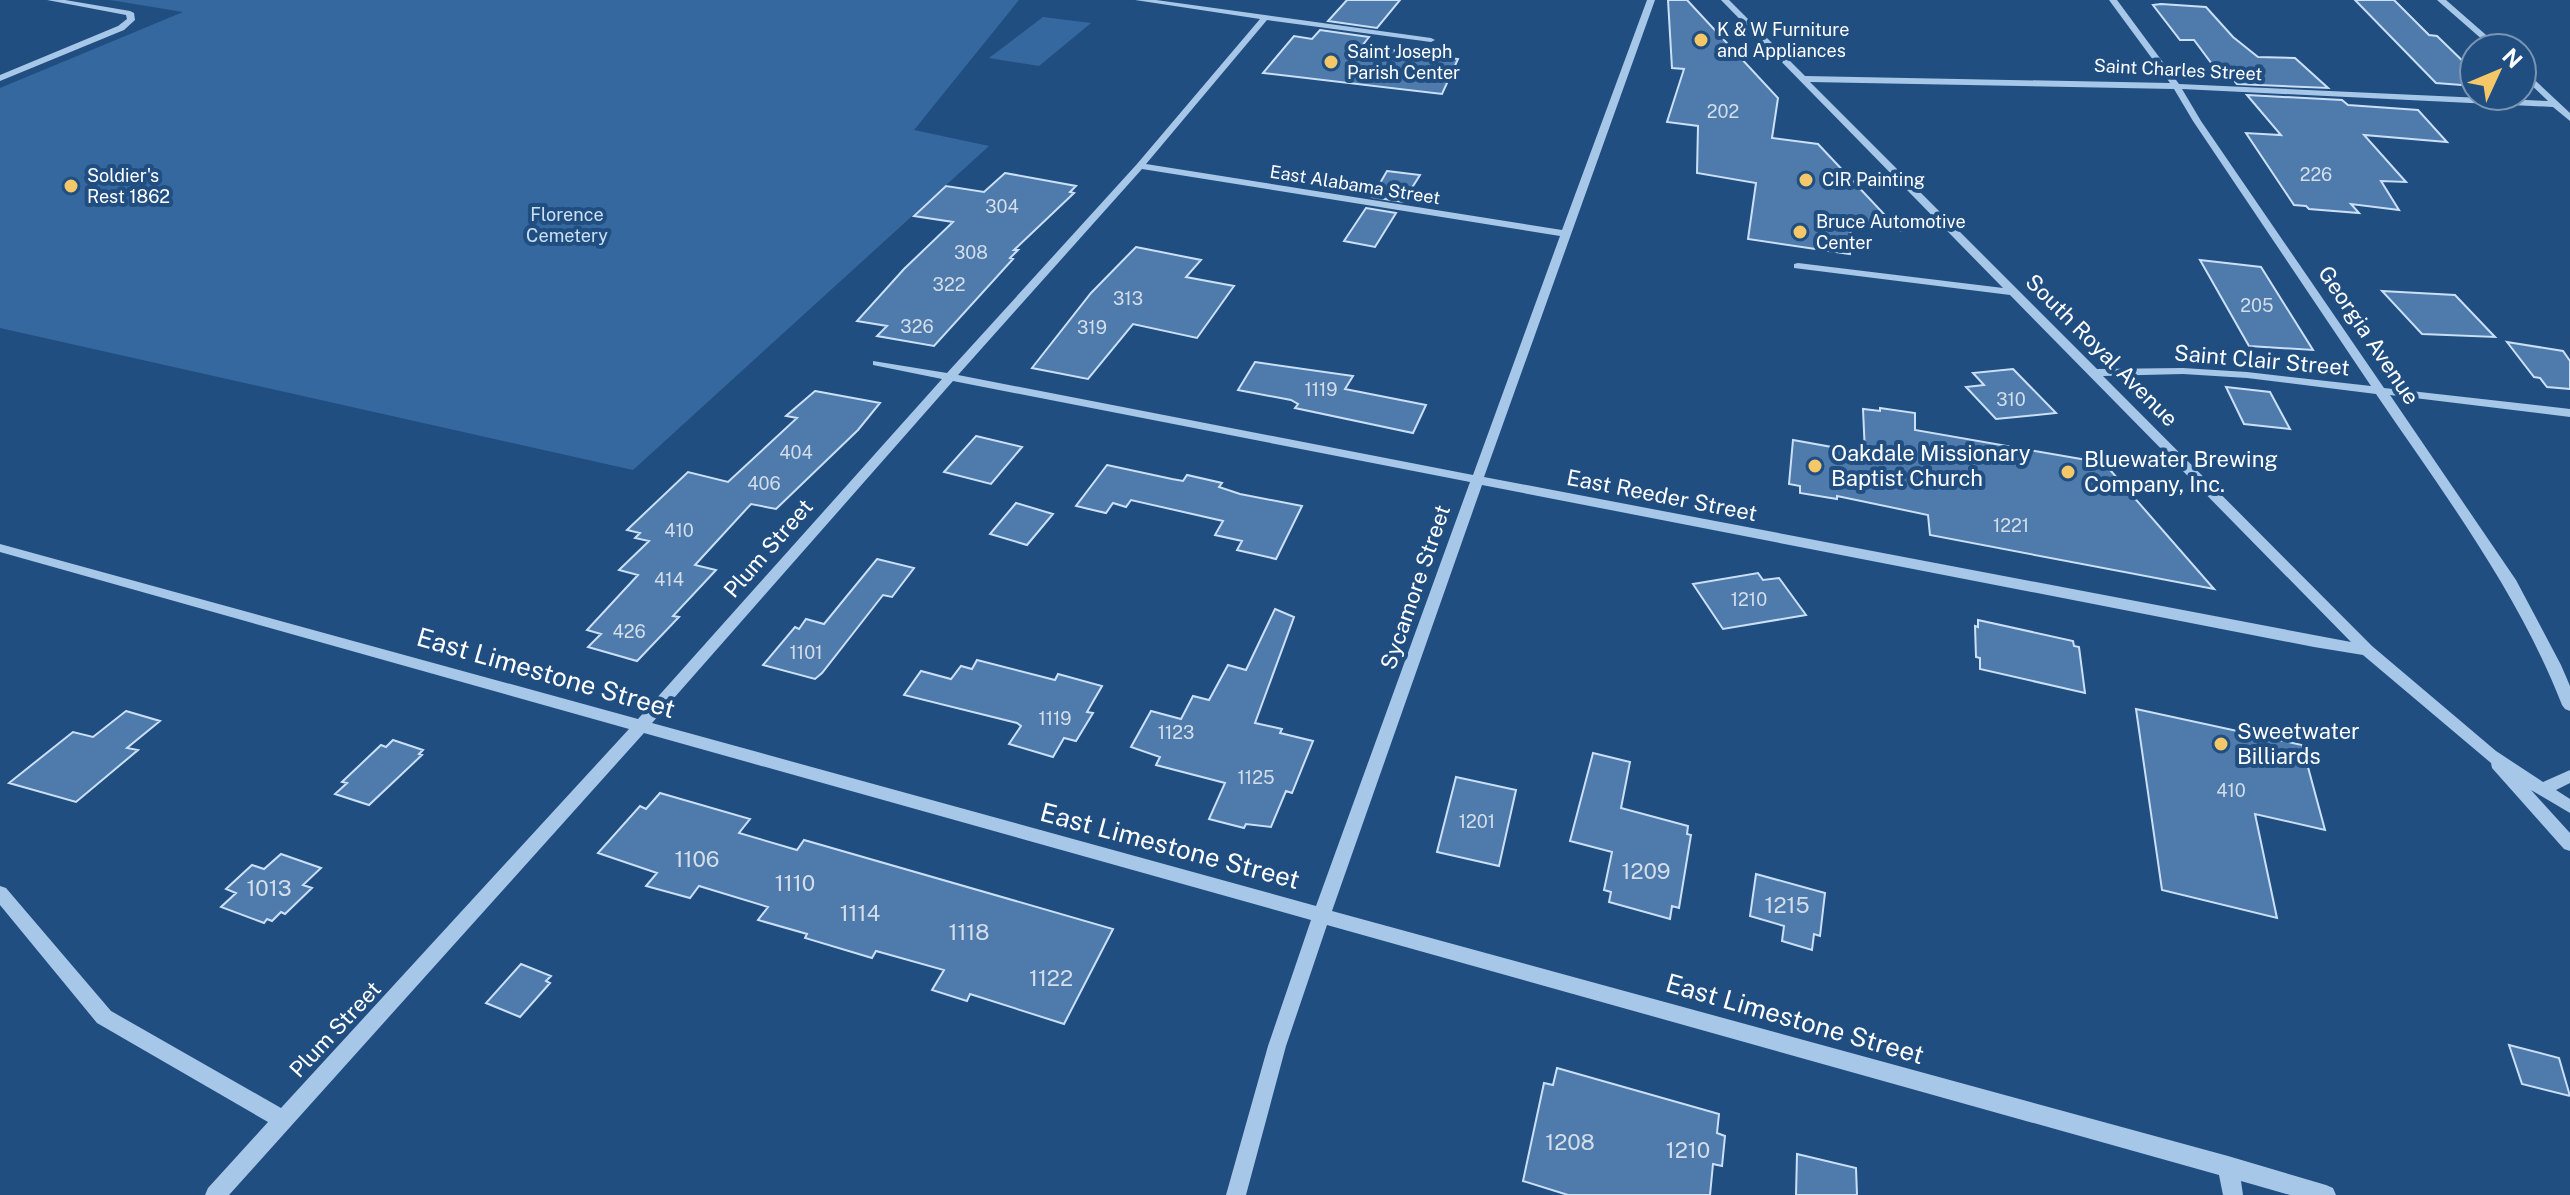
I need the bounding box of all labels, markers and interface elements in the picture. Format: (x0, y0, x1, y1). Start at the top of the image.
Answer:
place label: K & W Furniture and Appliances (1717, 19, 1849, 61)
marker: K & W Furniture and Appliances (1692, 31, 1710, 49)
north arrow (2458, 32, 2538, 112)
place label: Saint Joseph Parish Center (1347, 41, 1460, 83)
text: N (2497, 43, 2528, 73)
marker: Saint Joseph Parish Center (1322, 53, 1340, 71)
street label: Saint Charles Street (2093, 55, 2263, 84)
house number: 202 (1707, 101, 1739, 122)
street label: East Alabama Street (1268, 161, 1442, 208)
house number: 226 (2300, 164, 2332, 185)
place label: Soldier's Rest 1862 (87, 165, 170, 207)
place label: CIR Painting (1822, 169, 1925, 190)
marker: CIR Painting (1797, 171, 1815, 189)
marker: Soldier's Rest 1862 (62, 177, 80, 195)
house number: 304 (985, 196, 1019, 217)
park label: Florence Cemetery (526, 204, 608, 246)
place label: Bruce Automotive Center (1816, 211, 1966, 253)
marker: Bruce Automotive Center (1791, 223, 1809, 241)
house number: 308 (954, 242, 988, 263)
street label: Georgia Avenue (2313, 261, 2425, 409)
street label: South Royal Avenue (2020, 268, 2184, 432)
house number: 322 (933, 274, 965, 295)
house number: 313 (1113, 288, 1143, 309)
house number: 205 (2240, 295, 2274, 316)
house number: 326 (900, 316, 934, 337)
house number: 319 (1077, 317, 1107, 338)
street label: Saint Clair Street (2173, 339, 2351, 381)
house number: 1119 (1304, 379, 1338, 400)
house number: 310 (1996, 389, 2026, 410)
place label: Oakdale Missionary Baptist Church (1831, 440, 2031, 491)
house number: 404 (779, 442, 813, 463)
place label: Bluewater Brewing Company, Inc. (2084, 446, 2278, 497)
marker: Oakdale Missionary Baptist Church (1806, 457, 1824, 475)
marker: Bluewater Brewing Company, Inc. (2059, 463, 2077, 481)
street label: East Reeder Street (1565, 464, 1759, 526)
house number: 406 (747, 473, 781, 494)
street label: Plum Street (718, 493, 818, 603)
street label: Sycamore Street (1375, 501, 1455, 673)
house number: 1221 (1993, 515, 2029, 536)
house number: 410 (664, 520, 694, 541)
house number: 414 (654, 569, 684, 590)
house number: 1210 (1731, 589, 1767, 610)
street label: East Limestone Street (413, 621, 679, 724)
house number: 426 (612, 621, 646, 642)
house number: 1101 (790, 642, 823, 663)
house number: 1119 (1038, 708, 1072, 729)
place label: Sweetwater Billiards (2237, 718, 2360, 769)
house number: 1123 (1158, 722, 1194, 743)
marker: Sweetwater Billiards (2212, 735, 2230, 753)
house number: 1125 (1238, 767, 1274, 788)
house number: 410 (2216, 780, 2246, 801)
street label: East Limestone Street (1037, 796, 1303, 895)
house number: 1201 (1459, 811, 1495, 832)
house number: 1106 (675, 846, 719, 872)
house number: 1209 (1621, 858, 1671, 884)
house number: 1110 (775, 870, 815, 896)
house number: 1013 (246, 875, 292, 901)
house number: 1215 (1764, 892, 1810, 918)
house number: 1114 (840, 900, 881, 926)
house number: 1118 (948, 919, 990, 945)
house number: 1122 (1029, 965, 1073, 991)
street label: East Limestone Street (1662, 967, 1928, 1070)
street label: Plum Street (284, 976, 386, 1082)
house number: 1208 (1545, 1129, 1595, 1155)
house number: 1210 (1666, 1137, 1710, 1163)

